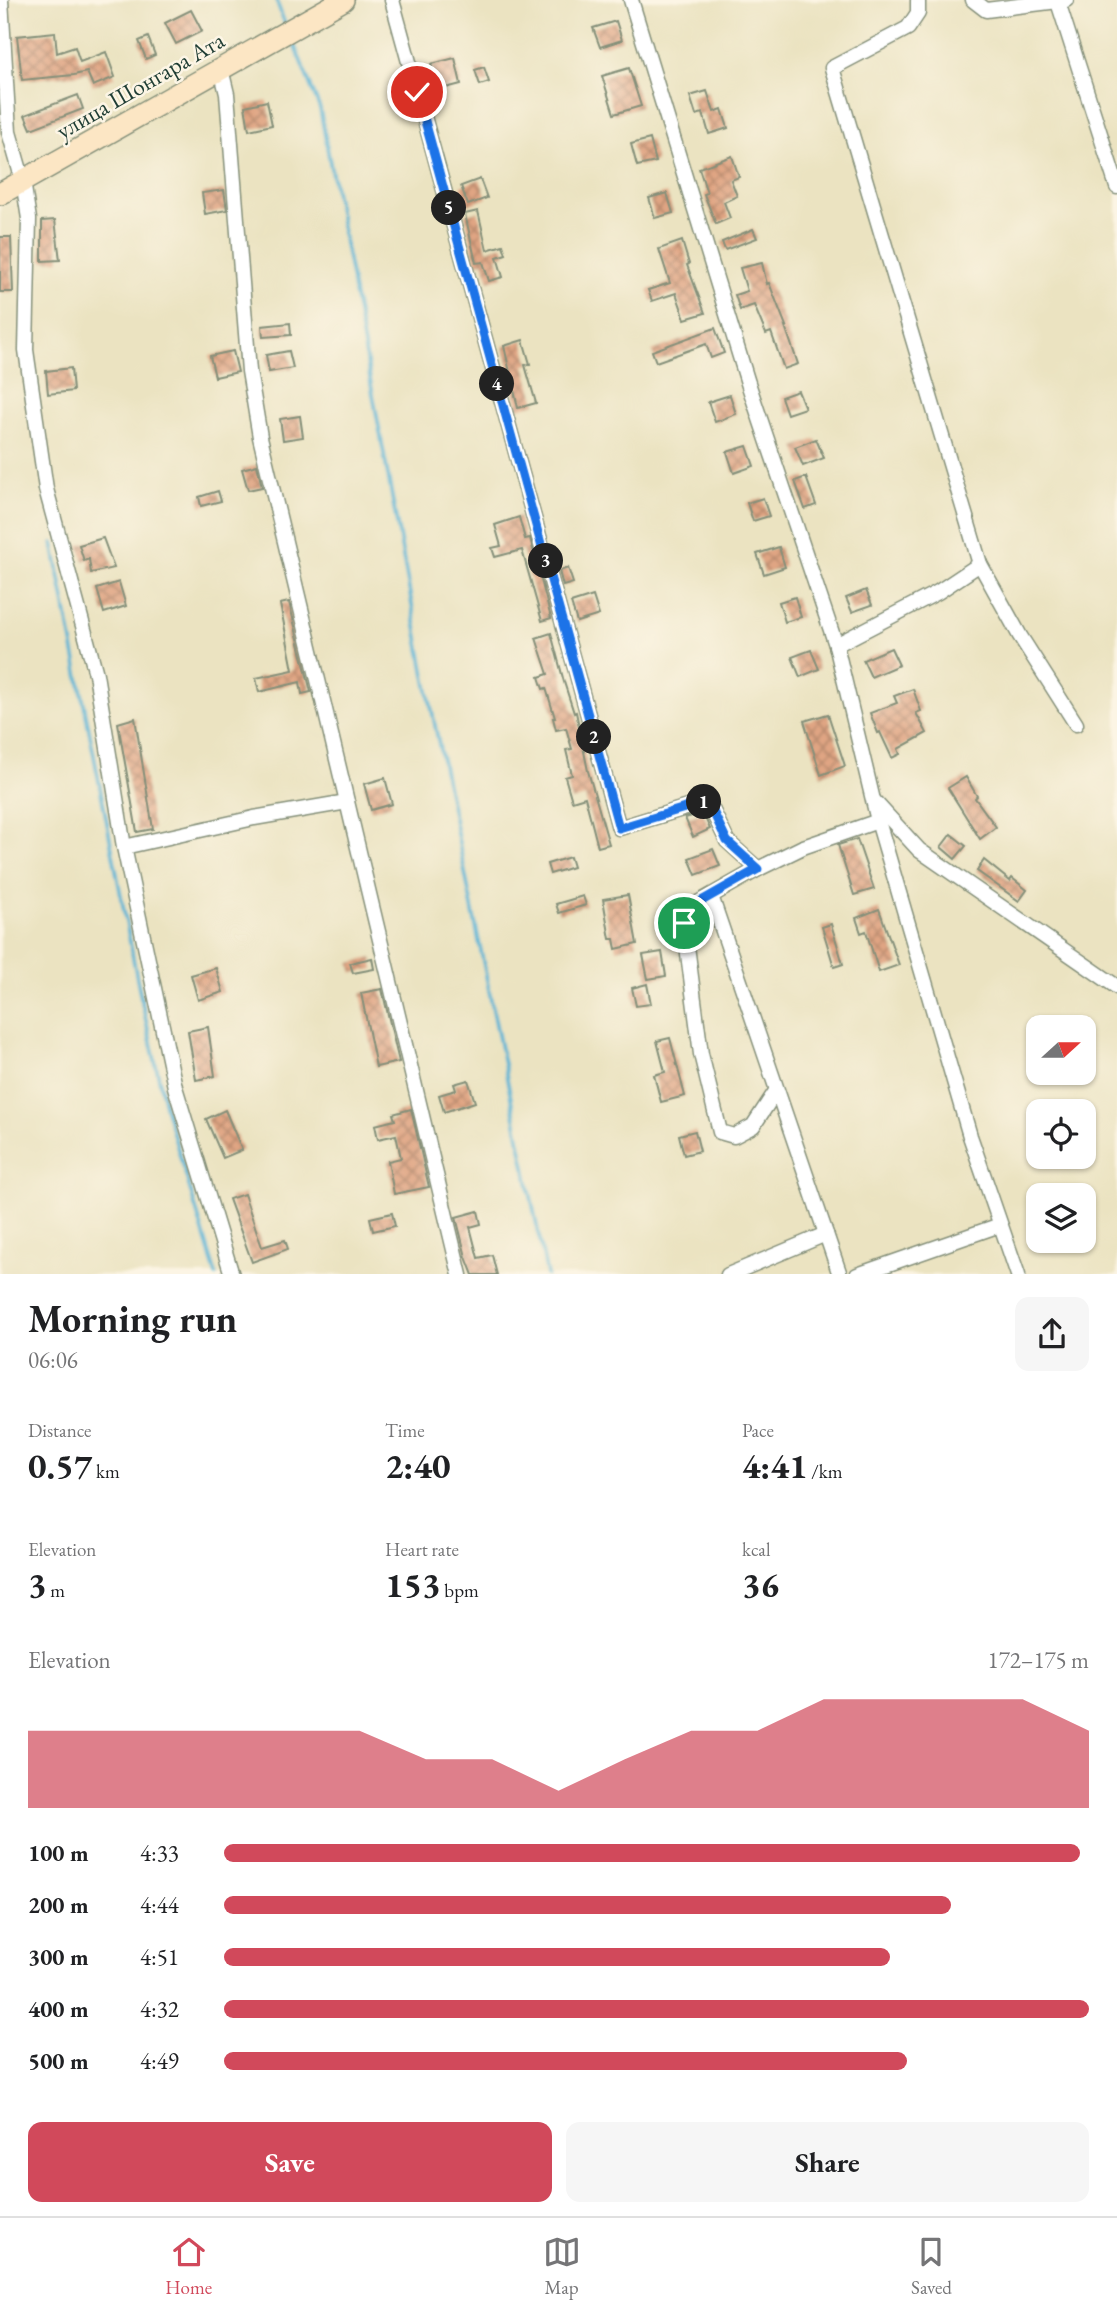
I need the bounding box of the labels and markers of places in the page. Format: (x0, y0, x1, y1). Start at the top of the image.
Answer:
pin (387, 62, 447, 122)
pin: 5 (432, 190, 466, 226)
pin: 4 (480, 366, 514, 402)
pin: 3 (528, 544, 564, 578)
pin: 2 (576, 720, 612, 754)
pin: 1 (686, 784, 722, 820)
pin (654, 893, 714, 953)

